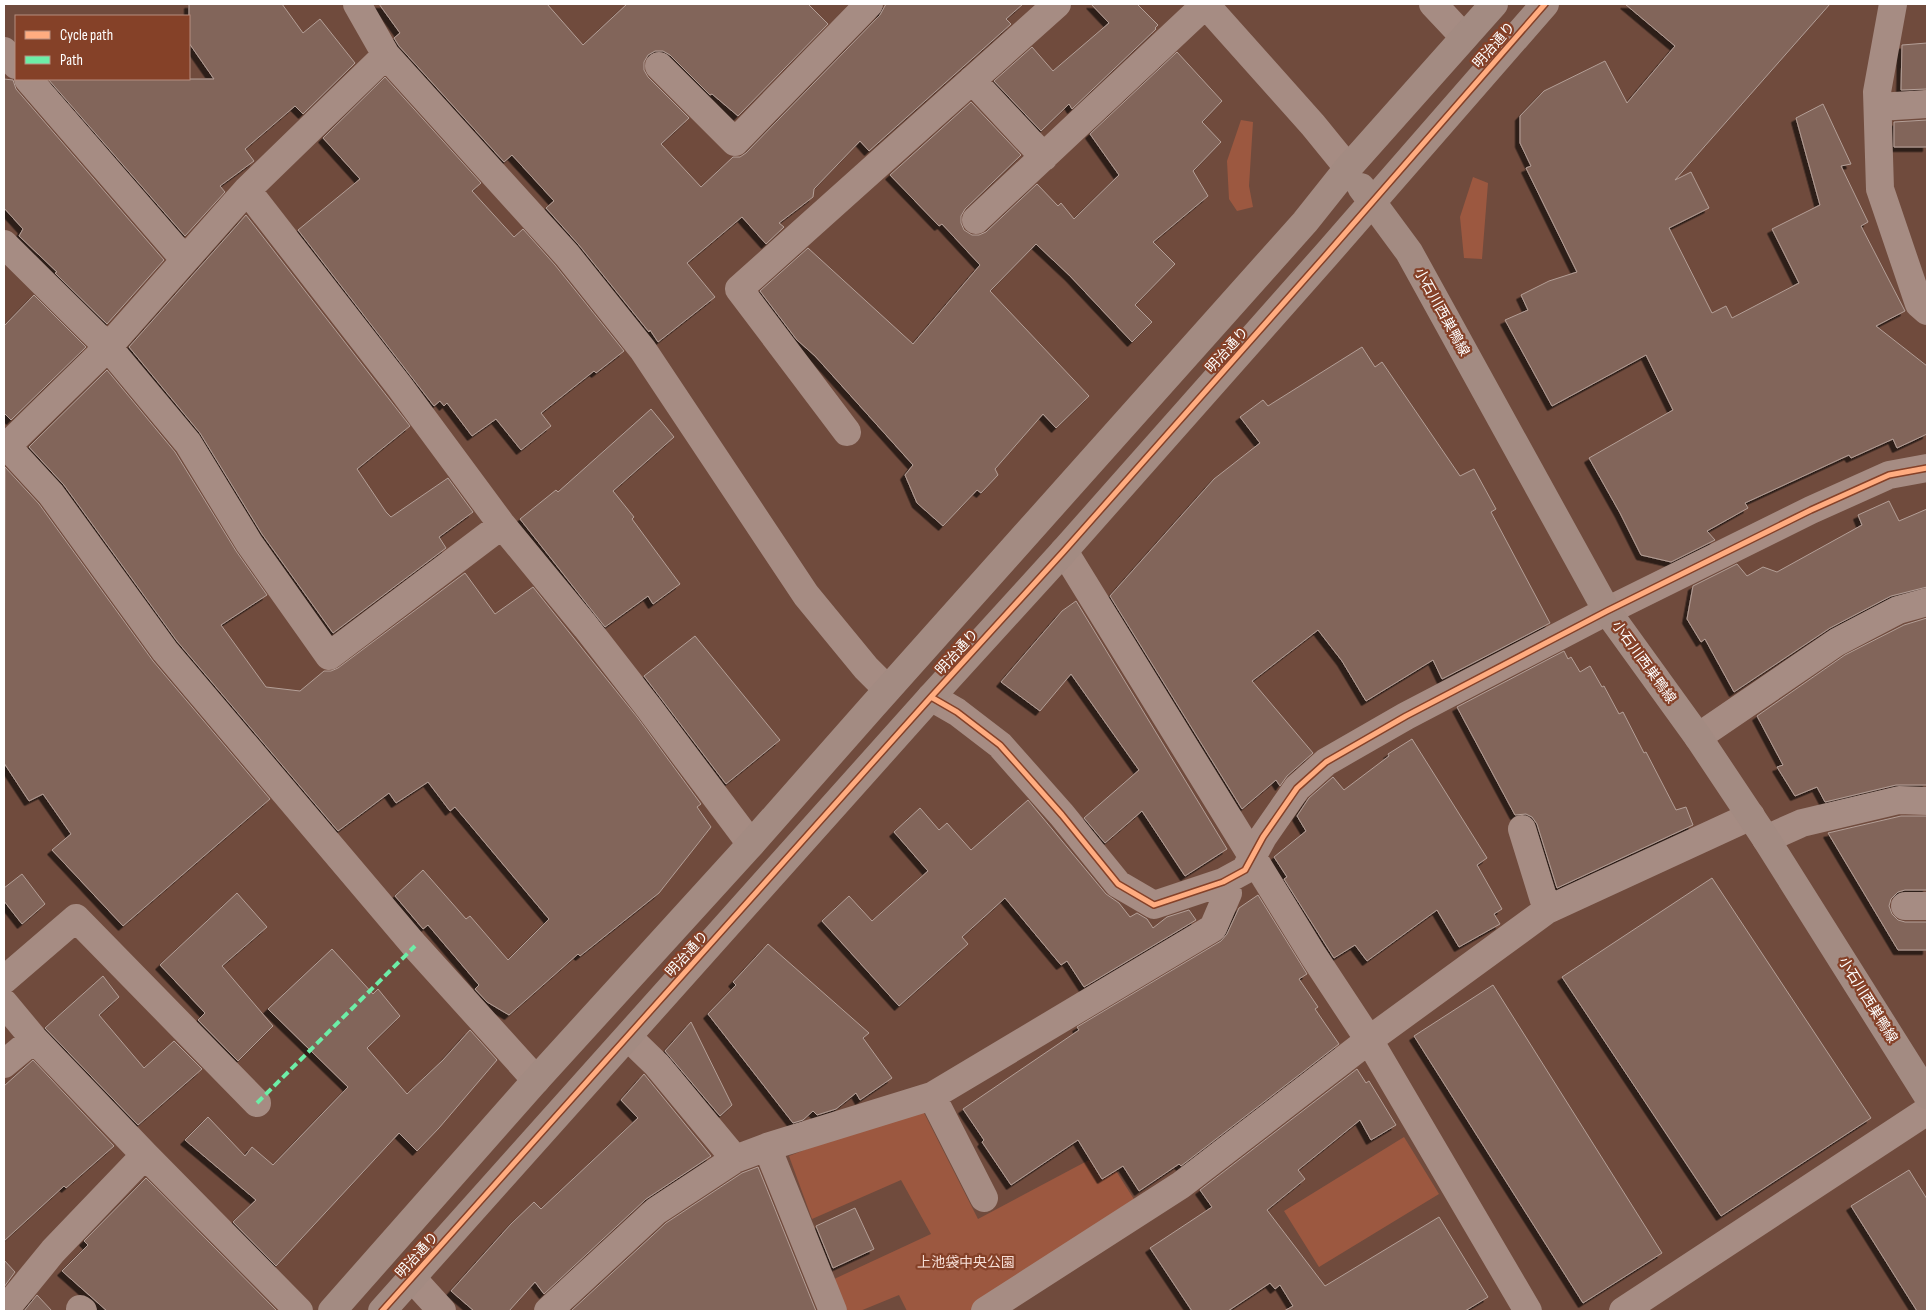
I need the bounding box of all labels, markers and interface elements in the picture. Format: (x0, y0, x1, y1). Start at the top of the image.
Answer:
legend (15, 15, 190, 80)
street label: 明治通り (1469, 18, 1519, 72)
text: Cycle path (60, 26, 113, 45)
text: Path (60, 51, 83, 70)
street label: 小石川西巣鴨線 (1411, 265, 1473, 359)
street label: 明治通り (1202, 324, 1252, 376)
street label: 小石川西巣鴨線 (1608, 617, 1680, 707)
street label: 明治通り (932, 626, 982, 678)
street label: 明治通り (662, 928, 712, 980)
street label: 小石川西巣鴨線 (1835, 954, 1901, 1046)
street label: 明治通り (392, 1229, 442, 1281)
park label: 上池袋中央公園 (917, 1254, 1015, 1271)

